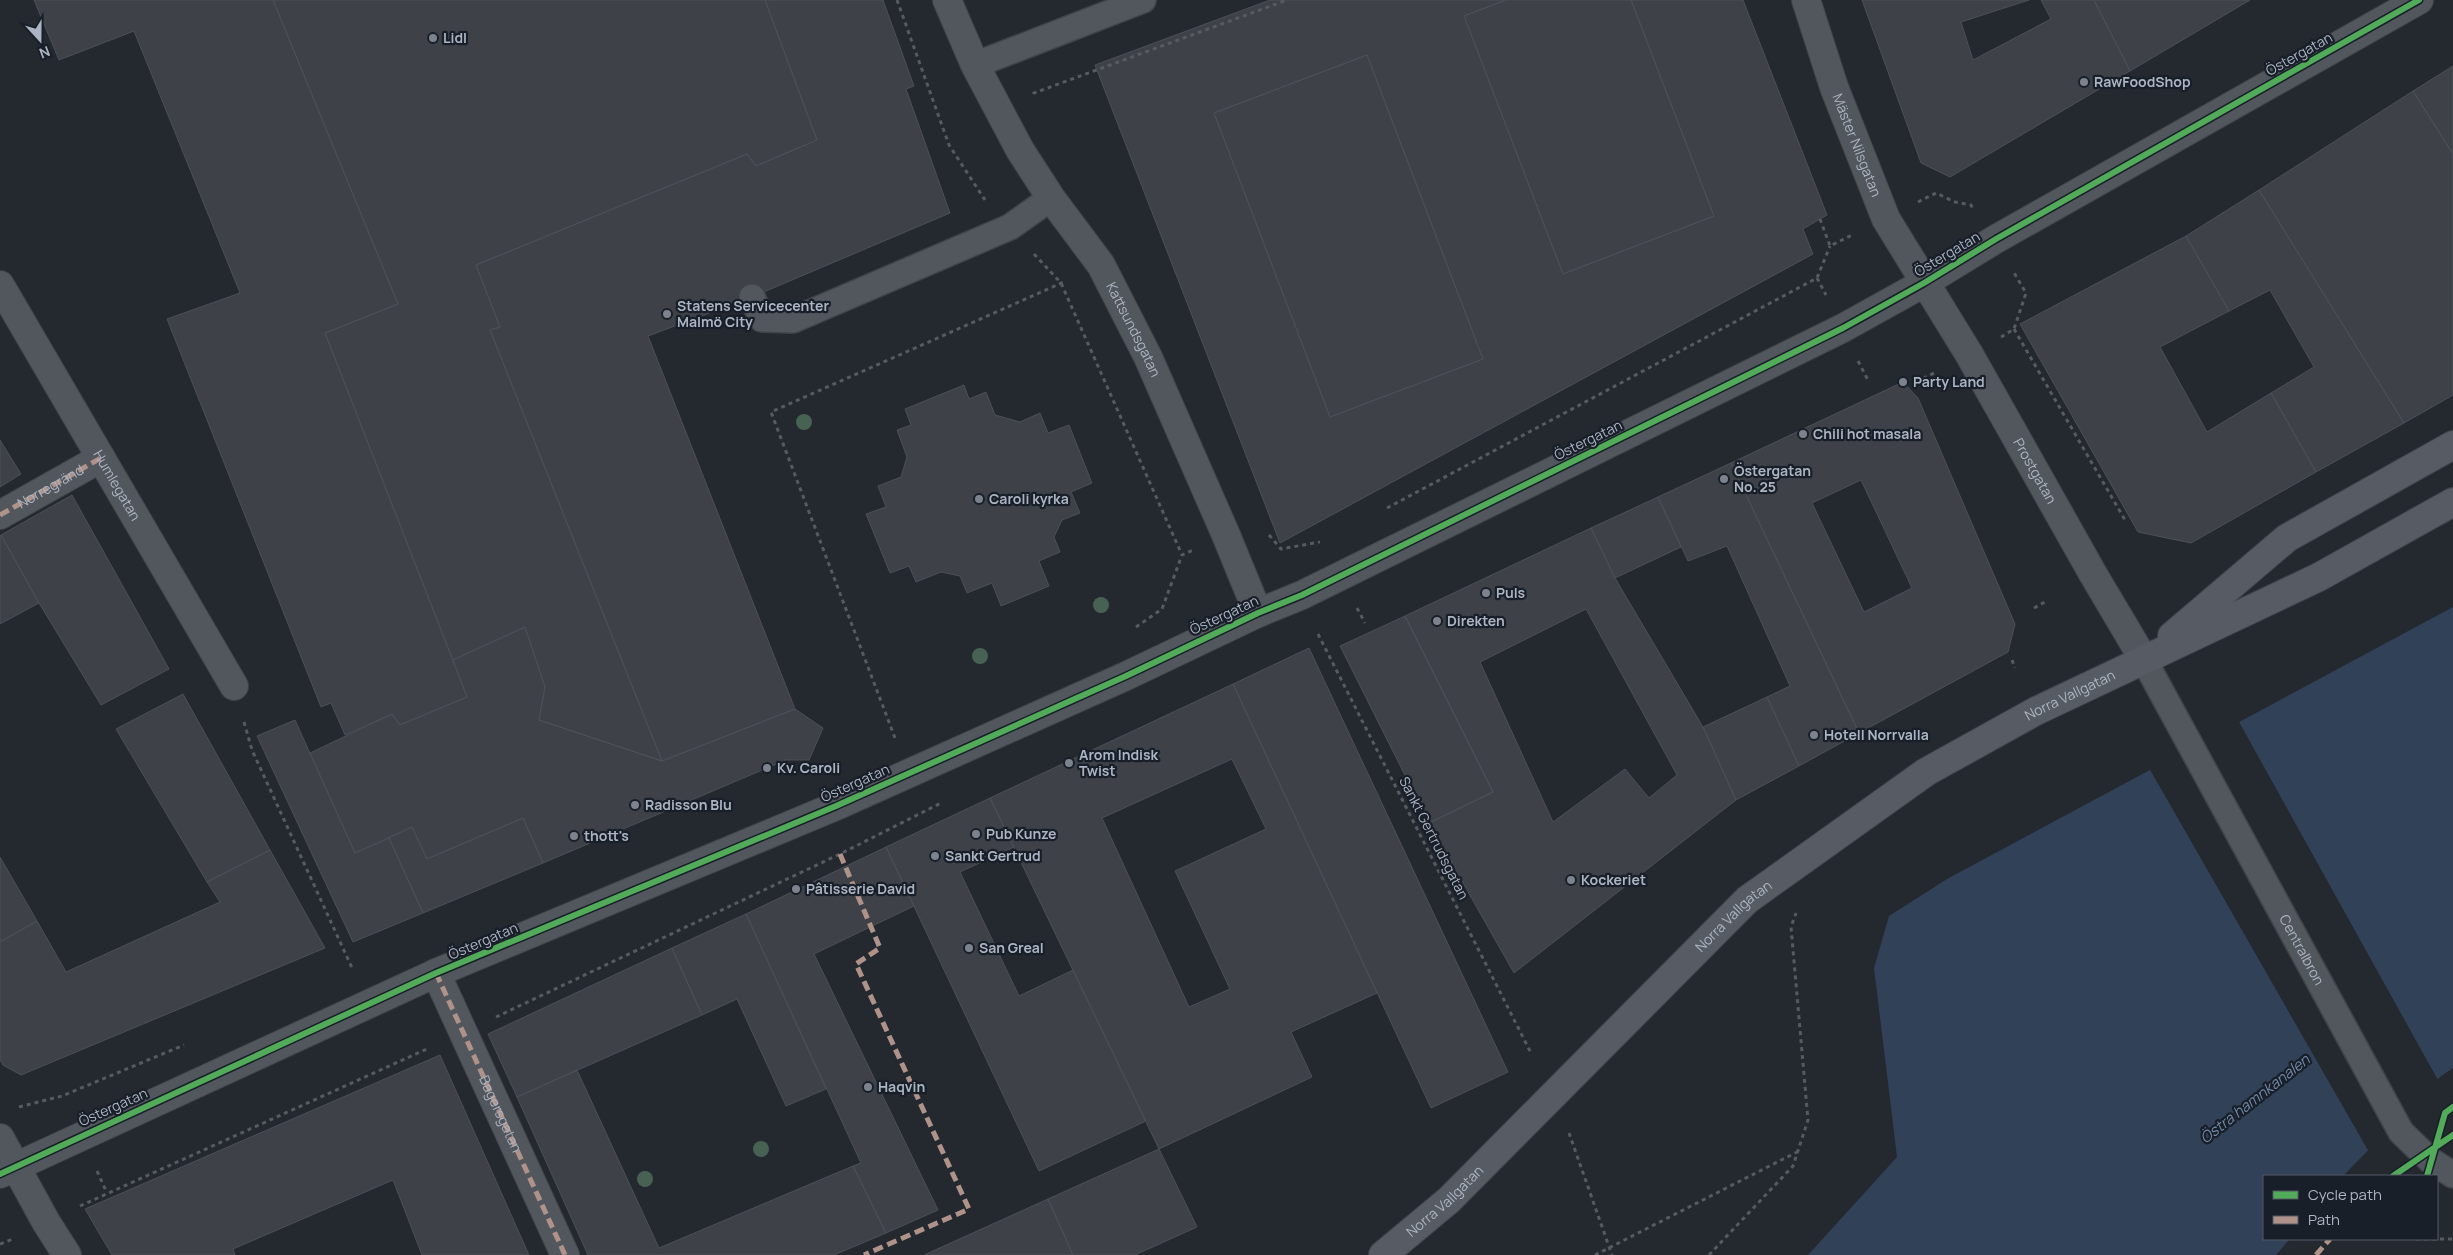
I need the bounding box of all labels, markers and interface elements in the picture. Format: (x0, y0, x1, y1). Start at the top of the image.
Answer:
north arrow (15, 15, 65, 65)
street label: Östergatan (2262, 27, 2336, 80)
place label: Lidl (443, 28, 467, 47)
marker: Lidl (427, 32, 439, 44)
text: N (37, 42, 53, 63)
place label: RawFoodShop (2094, 72, 2191, 91)
marker: RawFoodShop (2078, 76, 2090, 88)
street label: Mäster Nilsgatan (1828, 91, 1886, 200)
street label: Östergatan (1910, 226, 1983, 281)
street label: Kattsundsgatan (1102, 279, 1166, 380)
place label: Statens Servicecenter Malmö City (677, 296, 829, 331)
marker: Statens Servicecenter Malmö City (661, 308, 673, 320)
place label: Party Land (1913, 372, 1985, 391)
marker: Party Land (1897, 376, 1909, 388)
street label: Östergatan (1551, 415, 1625, 464)
place label: Chili hot masala (1813, 424, 1921, 443)
marker: Chili hot masala (1797, 428, 1809, 440)
street label: Prostgatan (2009, 435, 2061, 507)
street label: Humlegatan (89, 446, 145, 524)
street label: Norregränd (14, 460, 87, 512)
place label: Östergatan No. 25 (1734, 461, 1811, 496)
marker: Östergatan No. 25 (1718, 473, 1730, 485)
place label: Caroli kyrka (989, 489, 1069, 508)
marker: Caroli kyrka (973, 493, 985, 505)
place label: Puls (1496, 583, 1526, 602)
marker: Puls (1480, 587, 1492, 599)
street label: Östergatan (1186, 590, 1261, 639)
place label: Direkten (1447, 611, 1505, 630)
marker: Direkten (1431, 615, 1443, 627)
street label: Norra Vallgatan (2021, 665, 2118, 725)
place label: Hotell Norrvalla (1824, 725, 1929, 744)
marker: Hotell Norrvalla (1808, 729, 1820, 741)
place label: Arom Indisk Twist (1079, 745, 1159, 780)
marker: Arom Indisk Twist (1063, 757, 1075, 769)
place label: Kv. Caroli (777, 758, 840, 777)
street label: Östergatan (817, 759, 892, 806)
marker: Kv. Caroli (761, 762, 773, 774)
street label: Sankt Gertrudsgatan (1395, 773, 1474, 902)
place label: Radisson Blu (645, 795, 732, 814)
marker: Radisson Blu (629, 799, 641, 811)
place label: Pub Kunze (986, 824, 1057, 843)
place label: thott's (584, 826, 629, 845)
marker: Pub Kunze (970, 828, 982, 840)
marker: thott's (568, 830, 580, 842)
place label: Sankt Gertrud (945, 846, 1041, 865)
marker: Sankt Gertrud (929, 850, 941, 862)
place label: Kockeriet (1581, 870, 1646, 889)
marker: Kockeriet (1565, 874, 1577, 886)
street label: Norra Vallgatan (1691, 875, 1775, 956)
place label: Pâtisserie David (806, 879, 915, 898)
marker: Pâtisserie David (790, 883, 802, 895)
street label: Centralbron (2275, 911, 2329, 988)
street label: Östergatan (445, 917, 520, 964)
place label: San Greal (979, 938, 1044, 957)
marker: San Greal (963, 942, 975, 954)
water label: Östra hamnkanalen (2195, 1048, 2315, 1148)
street label: Bagersgatan (475, 1072, 527, 1155)
place label: Haqvin (878, 1077, 925, 1096)
marker: Haqvin (862, 1081, 874, 1093)
street label: Östergatan (75, 1083, 150, 1130)
street label: Norra Vallgatan (1402, 1161, 1487, 1241)
legend (2263, 1175, 2438, 1240)
text: Cycle path (2308, 1184, 2382, 1205)
text: Path (2308, 1209, 2340, 1230)

